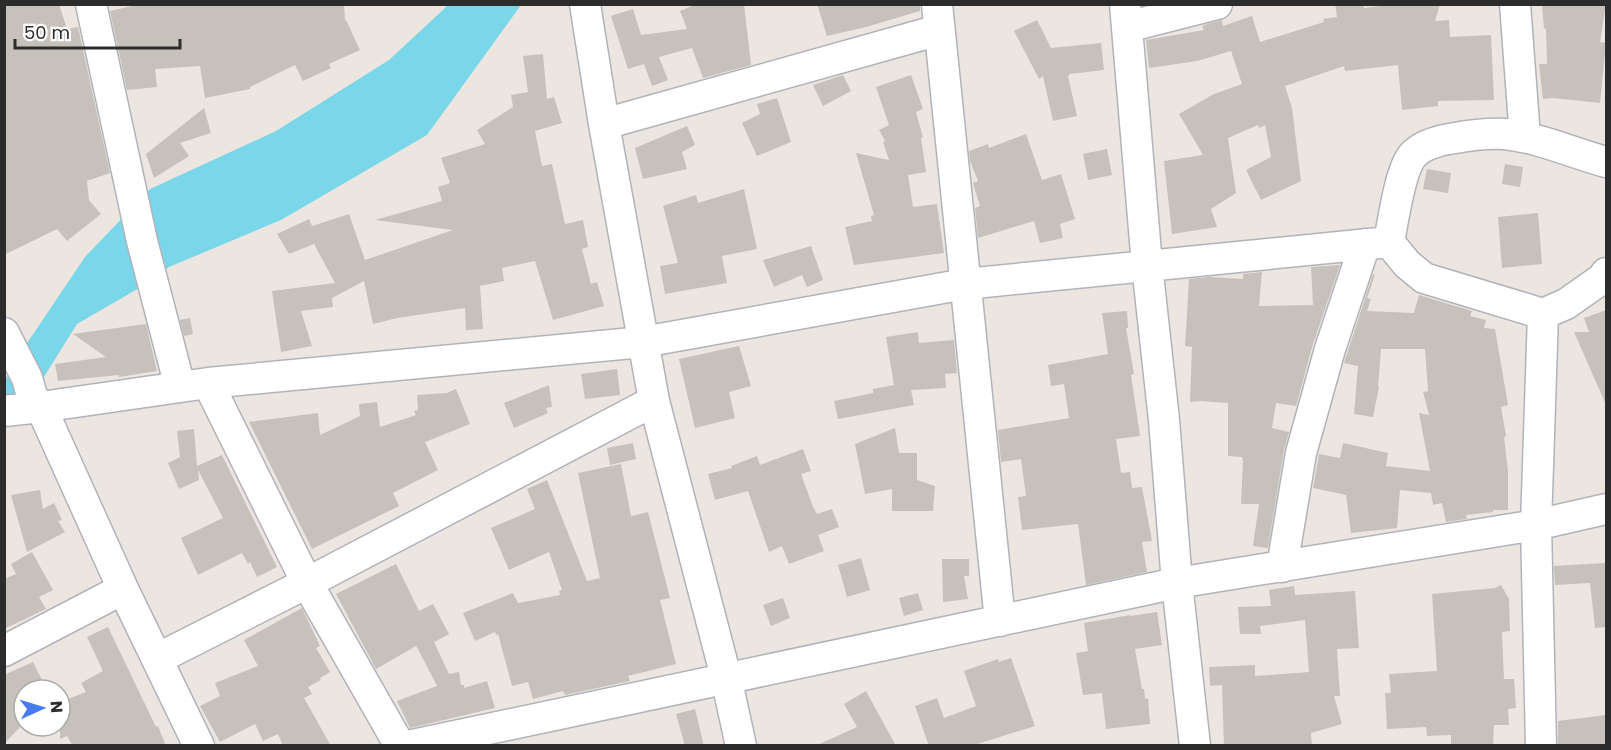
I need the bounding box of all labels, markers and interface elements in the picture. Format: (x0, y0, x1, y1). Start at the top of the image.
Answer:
scale bar (15, 12, 180, 50)
text: 50 m (24, 20, 70, 45)
north arrow (12, 678, 72, 738)
text: N (45, 700, 68, 714)

